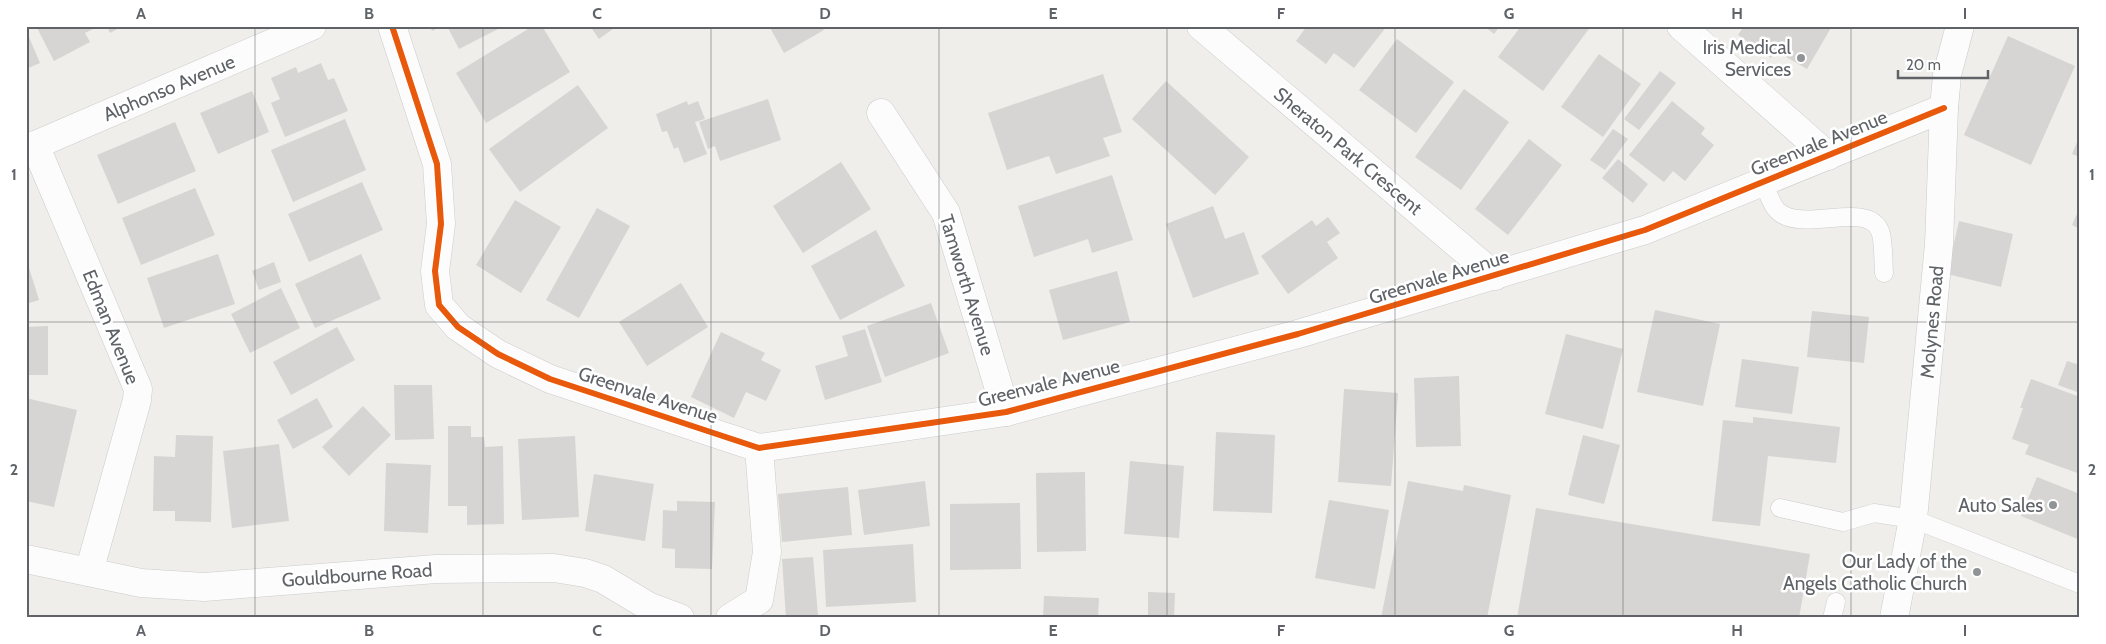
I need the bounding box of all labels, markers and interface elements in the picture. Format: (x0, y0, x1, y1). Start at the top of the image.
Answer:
text: A (136, 4, 146, 23)
text: B (364, 4, 374, 23)
text: C (592, 4, 602, 23)
text: D (819, 4, 831, 23)
text: E (1048, 4, 1058, 23)
text: F (1277, 4, 1286, 23)
text: G (1504, 4, 1514, 23)
text: H (1731, 4, 1743, 23)
text: I (1963, 4, 1967, 23)
place label: Iris Medical Services (1702, 36, 1792, 81)
scale bar (1898, 48, 1988, 80)
street label: Alphonso Avenue (100, 50, 239, 126)
marker: Iris Medical Services (1795, 52, 1807, 64)
text: 20 m (1906, 56, 1941, 74)
street label: Sheraton Park Crescent (1269, 82, 1427, 220)
street label: Greenvale Avenue (1747, 105, 1891, 181)
text: 1 (11, 165, 17, 184)
text: 1 (2089, 165, 2095, 184)
street label: Tamworth Avenue (935, 212, 999, 358)
street label: Greenvale Avenue (1366, 245, 1512, 309)
street label: Molynes Road (1916, 265, 1948, 379)
street label: Edman Avenue (78, 266, 145, 388)
street label: Greenvale Avenue (976, 354, 1123, 412)
street label: Greenvale Avenue (575, 362, 721, 428)
text: 2 (10, 460, 18, 479)
text: 2 (2088, 460, 2096, 479)
place label: Auto Sales (1958, 494, 2043, 517)
marker: Auto Sales (2047, 499, 2059, 511)
place label: Our Lady of the Angels Catholic Church (1783, 550, 1967, 595)
street label: Gouldbourne Road (281, 558, 433, 592)
marker: Our Lady of the Angels Catholic Church (1971, 566, 1983, 578)
text: A (136, 621, 146, 640)
text: B (364, 621, 374, 640)
text: C (592, 621, 602, 640)
text: D (819, 621, 831, 640)
text: E (1048, 621, 1058, 640)
text: F (1277, 621, 1286, 640)
text: G (1504, 621, 1514, 640)
text: H (1731, 621, 1743, 640)
text: I (1963, 621, 1967, 640)

